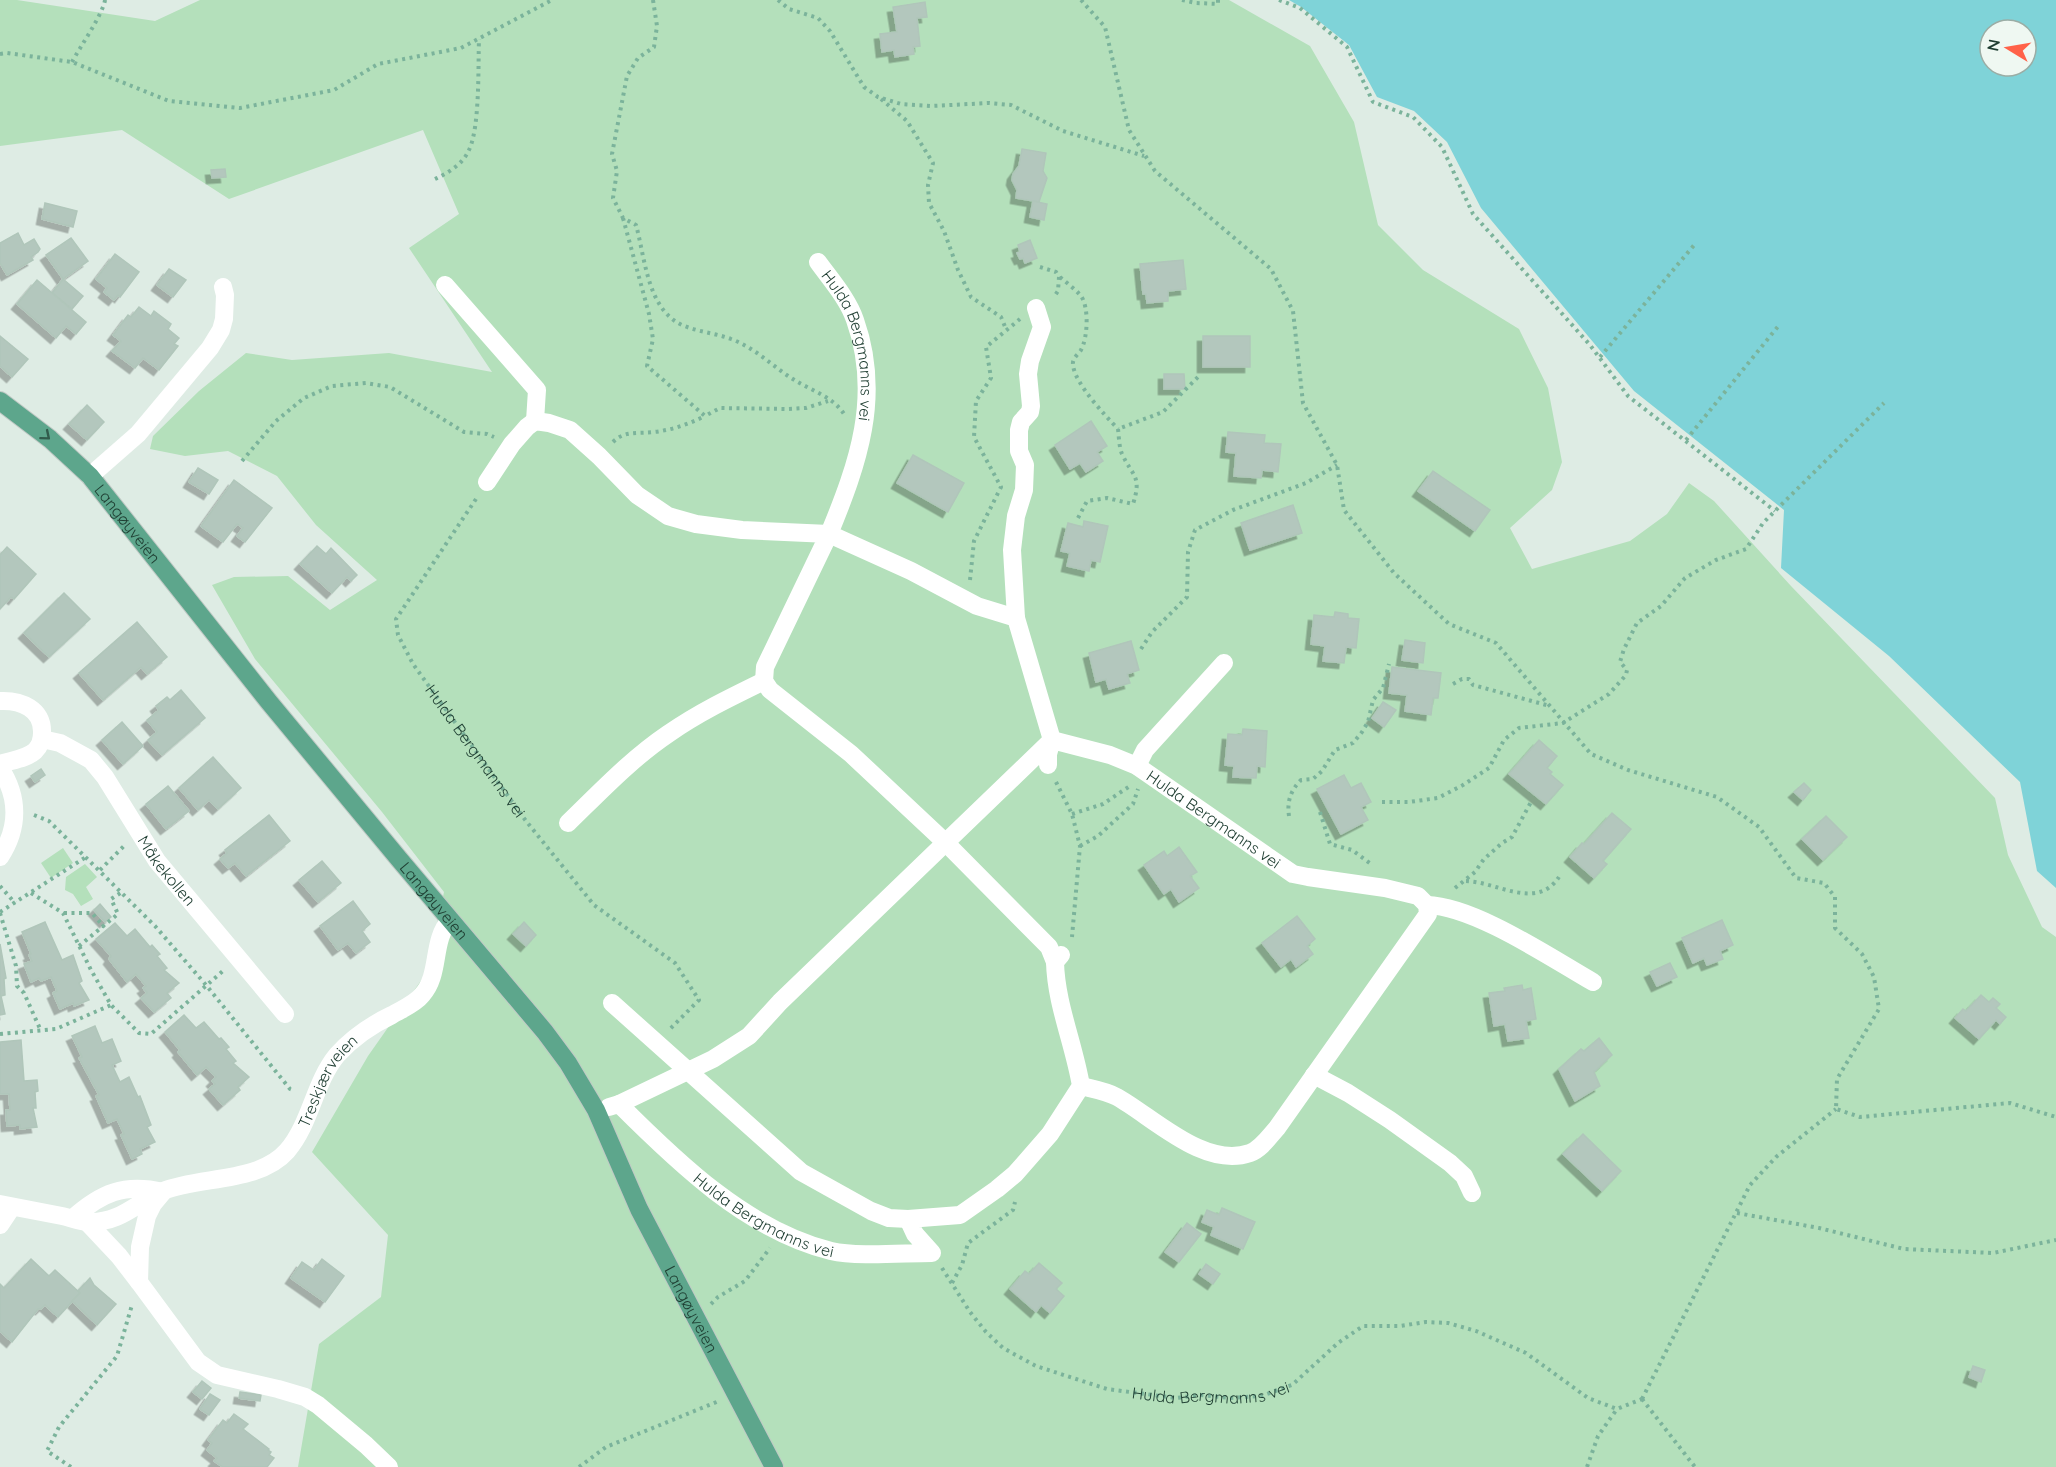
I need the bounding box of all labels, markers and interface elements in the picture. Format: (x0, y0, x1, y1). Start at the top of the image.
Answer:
north arrow (1978, 18, 2038, 78)
text: N (1982, 37, 2004, 53)
street label: Hulda Bergmanns vei (817, 266, 877, 422)
one-way arrow (40, 429, 51, 440)
street label: Langøyveien (90, 480, 165, 567)
street label: Hulda Bergmanns vei (421, 681, 530, 821)
street label: Hulda Bergmanns vei (1143, 766, 1285, 873)
street label: Måkekollen (134, 832, 200, 910)
street label: Langøyveien (396, 858, 473, 944)
street label: Treskjærveien (293, 1030, 361, 1131)
street label: Hulda Bergmanns vei (689, 1168, 836, 1261)
street label: Langøyveien (660, 1262, 722, 1356)
street label: Hulda Bergmanns vei (1131, 1377, 1292, 1408)

